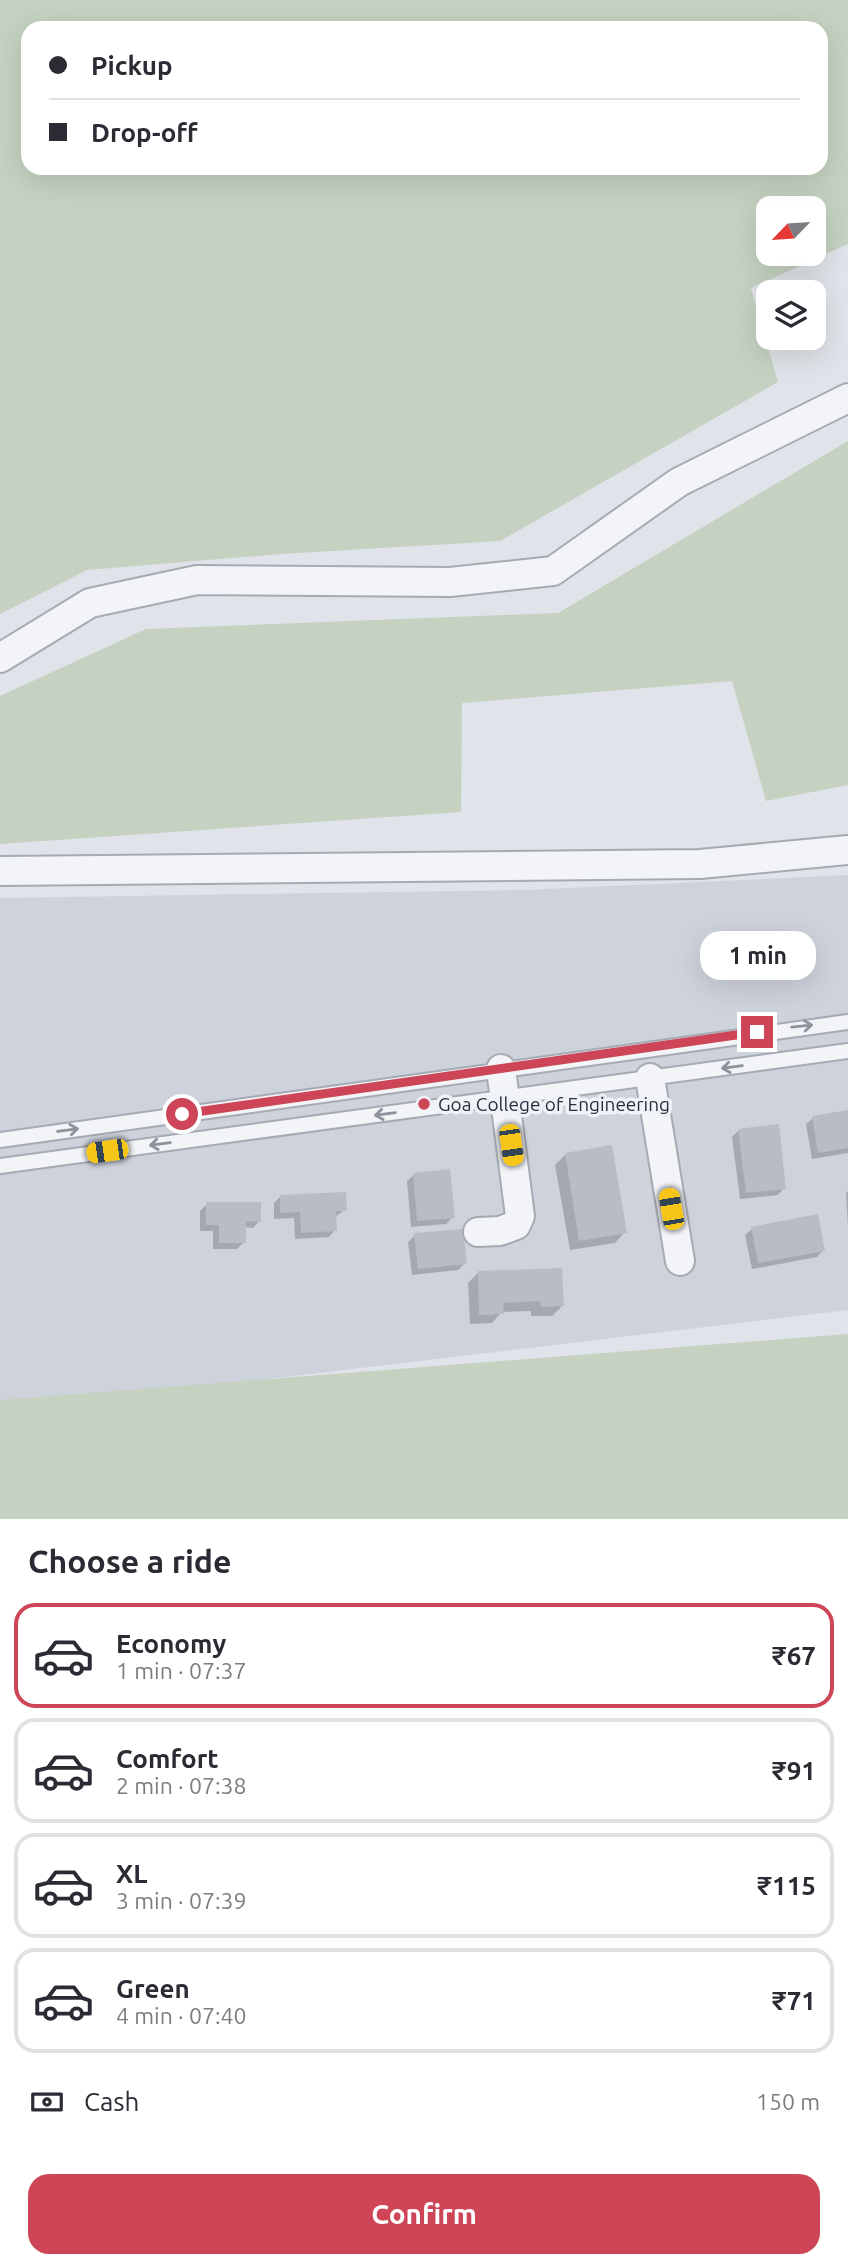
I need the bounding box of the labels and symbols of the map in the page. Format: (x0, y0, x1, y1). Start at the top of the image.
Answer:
north arrow (756, 196, 826, 266)
callout: 1 min (699, 930, 815, 979)
route end (741, 1016, 773, 1048)
one-way arrow (790, 1020, 813, 1033)
one-way arrow (721, 1060, 744, 1073)
place label: Goa College of Engineering (438, 1093, 670, 1115)
marker: Goa College of Engineering (416, 1096, 432, 1112)
route start (166, 1098, 198, 1130)
one-way arrow (374, 1107, 397, 1120)
one-way arrow (56, 1123, 78, 1136)
car (498, 1123, 525, 1167)
car (85, 1138, 130, 1164)
one-way arrow (149, 1138, 171, 1151)
car (658, 1186, 685, 1232)

